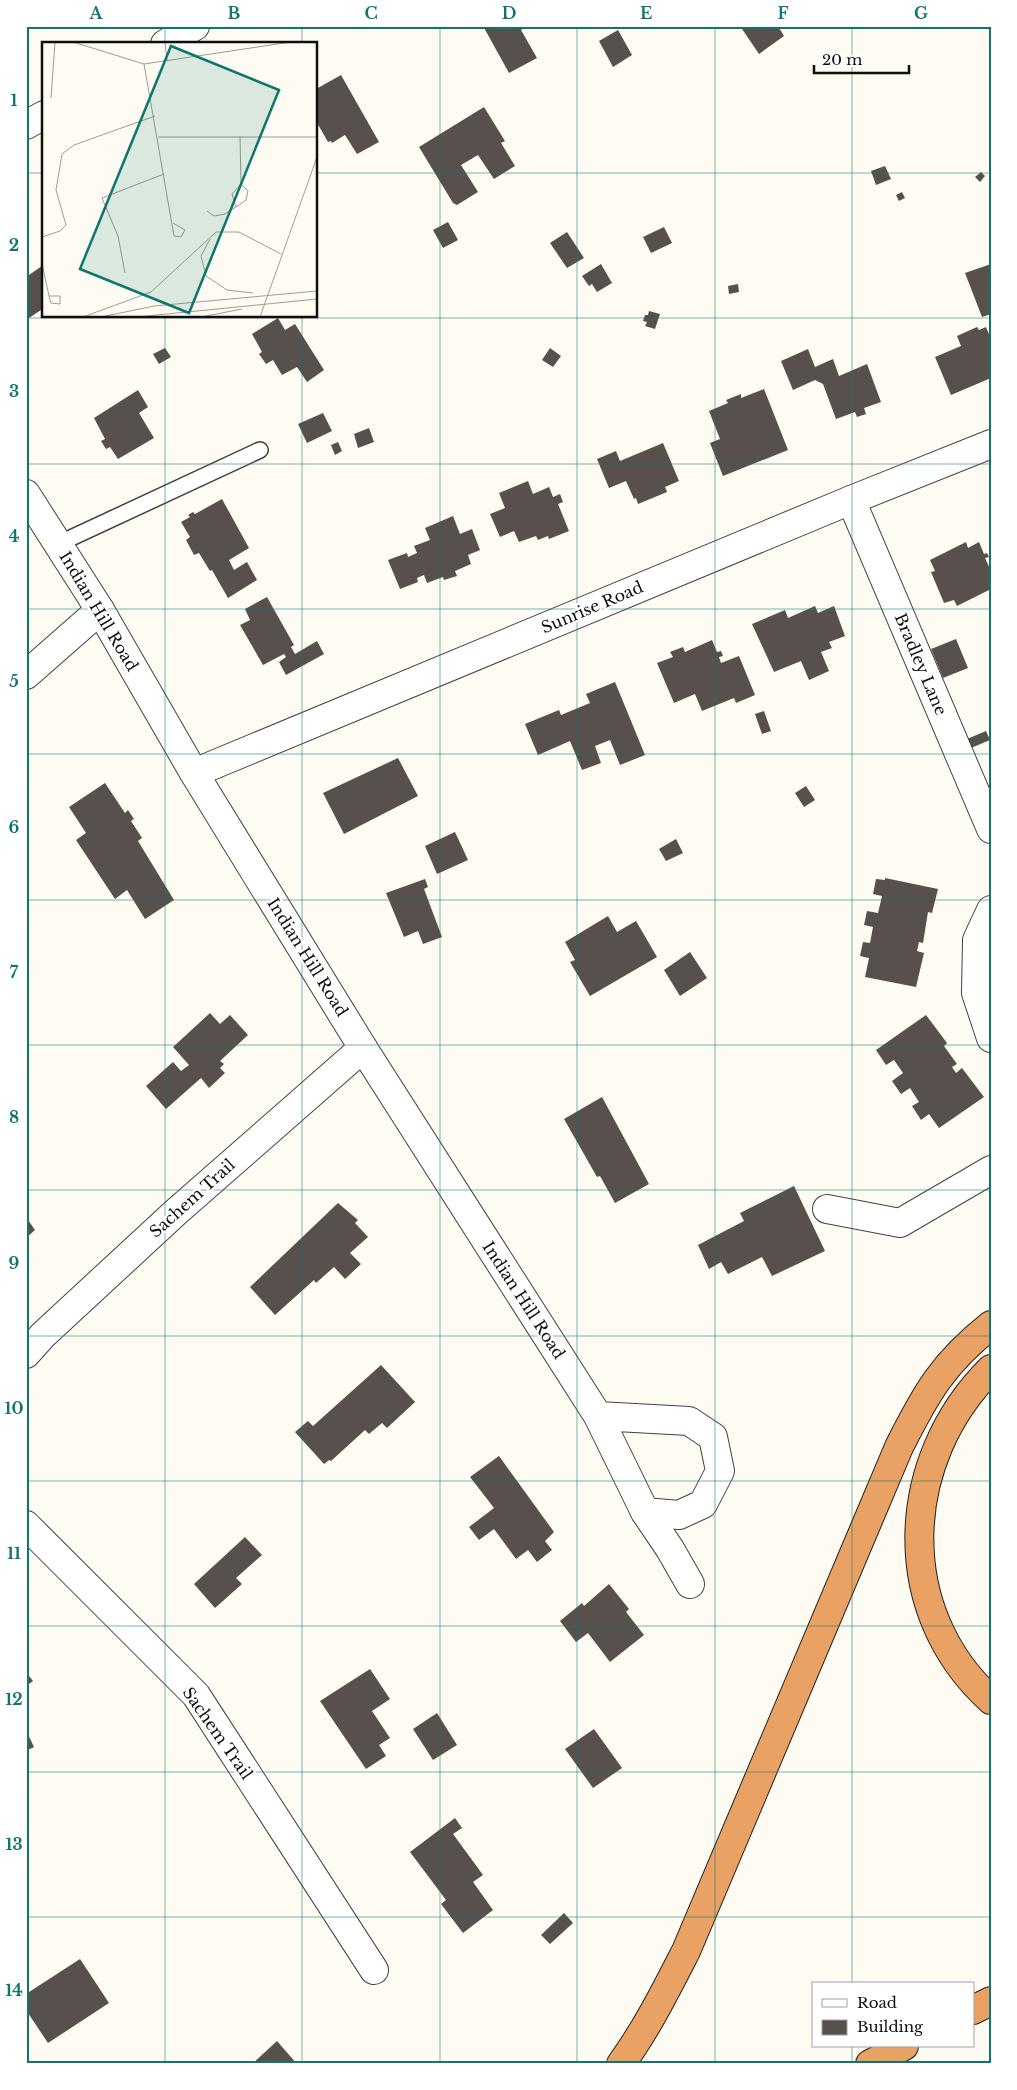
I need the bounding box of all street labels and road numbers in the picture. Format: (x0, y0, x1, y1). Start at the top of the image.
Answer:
street label: Indian Hill Road (55, 547, 143, 675)
street label: Sunrise Road (538, 576, 646, 637)
street label: Bradley Lane (891, 610, 951, 718)
street label: Indian Hill Road (263, 894, 353, 1020)
street label: Sachem Trail (145, 1154, 239, 1242)
street label: Indian Hill Road (479, 1237, 570, 1363)
street label: Sachem Trail (179, 1683, 257, 1783)

